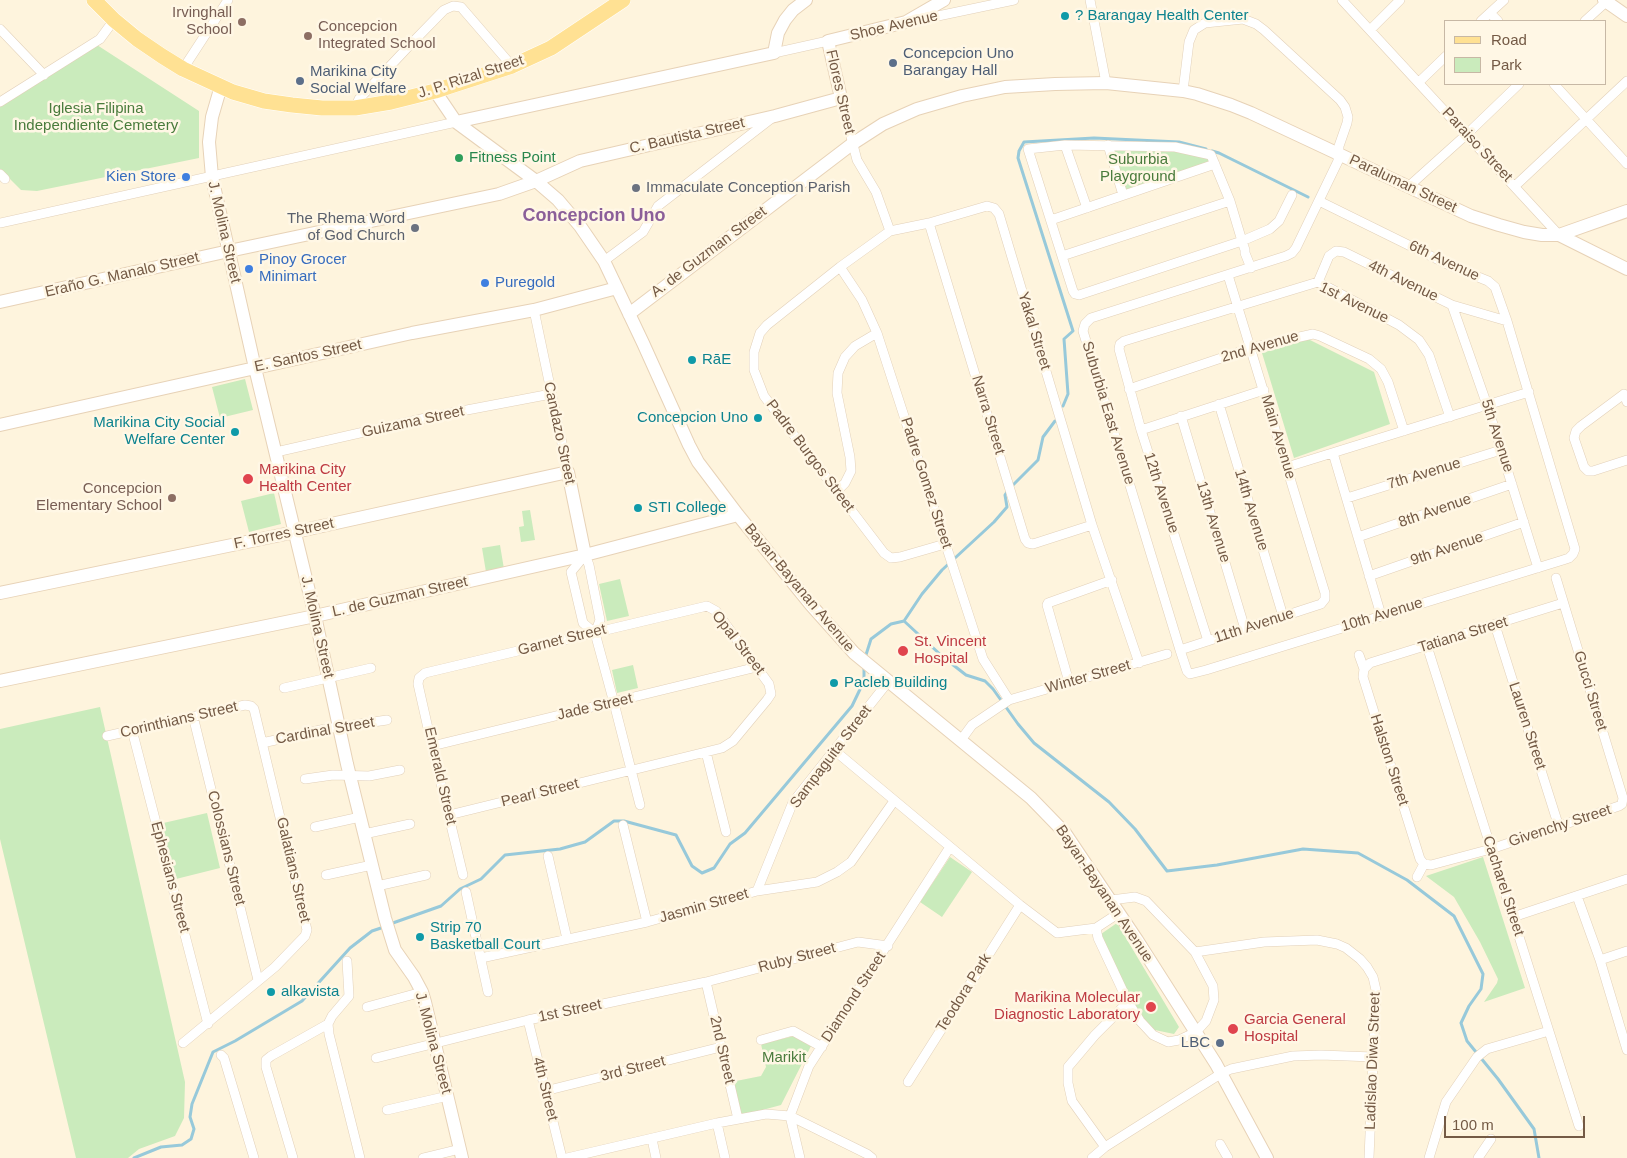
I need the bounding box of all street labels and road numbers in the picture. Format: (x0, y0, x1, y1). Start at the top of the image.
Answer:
street label: Shoe Avenue (848, 7, 940, 45)
street label: Flores Street (822, 48, 858, 136)
street label: J. P. Rizal Street (416, 51, 526, 103)
street label: Paraiso Street (1438, 104, 1516, 186)
street label: C. Bautista Street (628, 114, 746, 158)
street label: Paraluman Street (1346, 151, 1460, 217)
street label: J. Molina Street (204, 179, 244, 285)
street label: A. de Guzman Street (648, 203, 770, 301)
street label: 6th Avenue (1406, 237, 1482, 285)
street label: Eraño G. Manalo Street (43, 249, 201, 301)
street label: 4th Avenue (1365, 256, 1441, 306)
street label: 1st Avenue (1316, 279, 1392, 327)
street label: Yakal Street (1014, 290, 1054, 372)
street label: 2nd Avenue (1219, 327, 1301, 367)
street label: E. Santos Street (253, 336, 363, 376)
street label: Suburbia East Avenue (1078, 339, 1138, 487)
street label: Narra Street (967, 373, 1009, 457)
street label: Candazo Street (539, 380, 579, 486)
street label: Main Avenue (1257, 393, 1299, 481)
street label: Padre Burgos Street (762, 396, 858, 516)
street label: 5th Avenue (1477, 397, 1517, 475)
street label: Guizama Street (360, 402, 466, 442)
street label: Padre Gomez Street (896, 415, 956, 551)
street label: 12th Avenue (1139, 450, 1183, 536)
street label: 7th Avenue (1385, 454, 1463, 494)
street label: 14th Avenue (1230, 467, 1272, 553)
street label: 13th Avenue (1192, 479, 1234, 565)
street label: 8th Avenue (1396, 490, 1474, 532)
street label: F. Torres Street (232, 515, 336, 553)
street label: Bayan-Bayanan Avenue (740, 520, 858, 656)
street label: 9th Avenue (1408, 528, 1486, 570)
street label: L. de Guzman Street (331, 573, 469, 621)
street label: J. Molina Street (297, 574, 337, 680)
street label: 10th Avenue (1339, 594, 1425, 636)
street label: 11th Avenue (1212, 605, 1296, 647)
street label: Opal Street (708, 608, 768, 678)
street label: Tatiana Street (1416, 613, 1510, 657)
street label: Garnet Street (516, 620, 608, 660)
street label: Gucci Street (1569, 649, 1611, 733)
street label: Winter Street (1043, 656, 1133, 698)
street label: Lauren Street (1504, 680, 1550, 772)
street label: Jade Street (556, 690, 634, 724)
street label: Corinthians Street (118, 698, 240, 742)
street label: Sampaguita Street (786, 702, 876, 812)
street label: Halston Street (1366, 712, 1412, 808)
street label: Cardinal Street (274, 713, 376, 749)
street label: Emerald Street (420, 725, 460, 827)
street label: Pearl Street (499, 775, 581, 811)
street label: Colossians Street (203, 789, 249, 907)
street label: Givenchy Street (1506, 801, 1614, 851)
street label: Galatians Street (272, 816, 314, 924)
street label: Ephesians Street (147, 819, 193, 935)
street label: Bayan-Bayanan Avenue (1051, 822, 1157, 966)
street label: Cacharel Street (1478, 834, 1528, 938)
street label: Jasmin Street (657, 885, 751, 927)
street label: Ruby Street (756, 939, 838, 977)
street label: Diamond Street (818, 948, 890, 1046)
street label: Teodora Park (933, 950, 995, 1036)
street label: J. Molina Street (411, 990, 455, 1096)
street label: Ladislao Diwa Street (1362, 992, 1384, 1130)
street label: 1st Street (537, 996, 603, 1026)
street label: 2nd Street (705, 1014, 739, 1086)
street label: 3rd Street (599, 1052, 667, 1086)
street label: 4th Street (528, 1055, 562, 1123)

